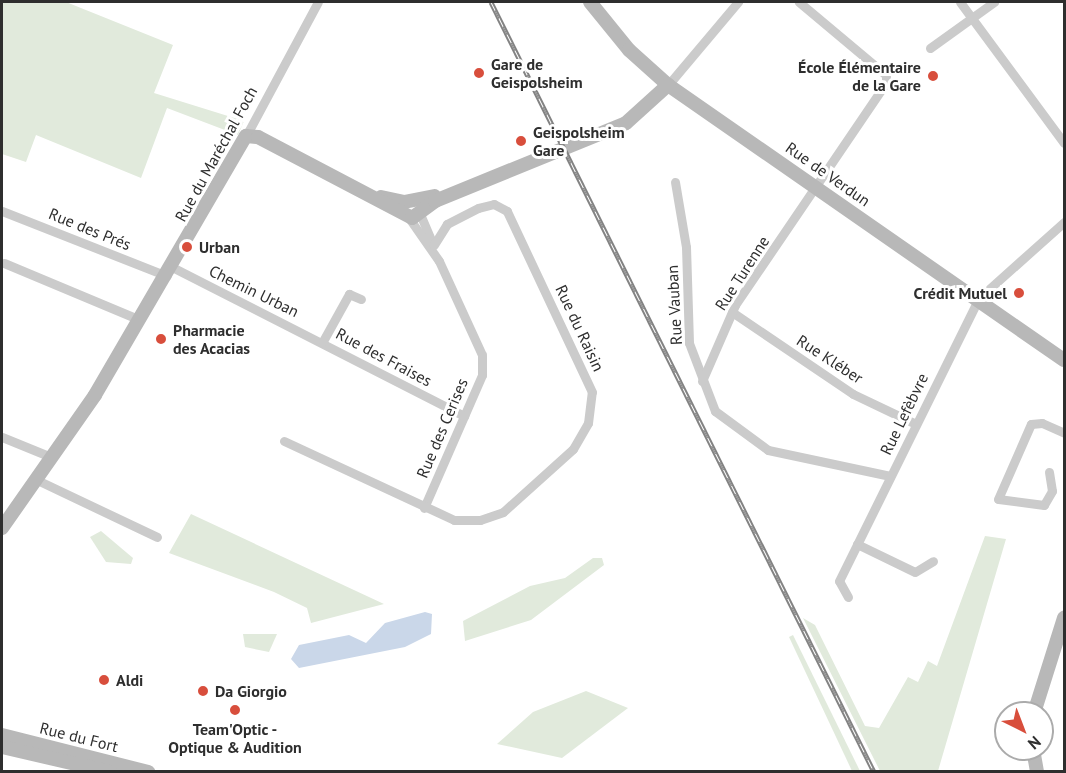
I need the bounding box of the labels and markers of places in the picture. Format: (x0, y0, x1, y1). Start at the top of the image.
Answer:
place label: Gare de Geispolsheim (491, 54, 583, 92)
place label: École Élémentaire de la Gare (798, 57, 921, 95)
marker: Gare de Geispolsheim (472, 66, 486, 80)
marker: École Élémentaire de la Gare (926, 69, 940, 83)
place label: Geispolsheim Gare (533, 122, 625, 160)
marker: Geispolsheim Gare (514, 134, 528, 148)
place label: Urban (199, 237, 240, 257)
marker: Urban (180, 240, 194, 254)
place label: Crédit Mutuel (913, 283, 1007, 303)
marker: Crédit Mutuel (1012, 286, 1026, 300)
place label: Pharmacie des Acacias (173, 320, 251, 358)
marker: Pharmacie des Acacias (154, 332, 168, 346)
place label: Aldi (116, 670, 143, 690)
marker: Aldi (97, 673, 111, 687)
place label: Da Giorgio (215, 681, 287, 701)
marker: Da Giorgio (196, 684, 210, 698)
marker: Team'Optic - Optique & Audition (228, 703, 242, 717)
place label: Team'Optic - Optique & Audition (168, 719, 302, 757)

